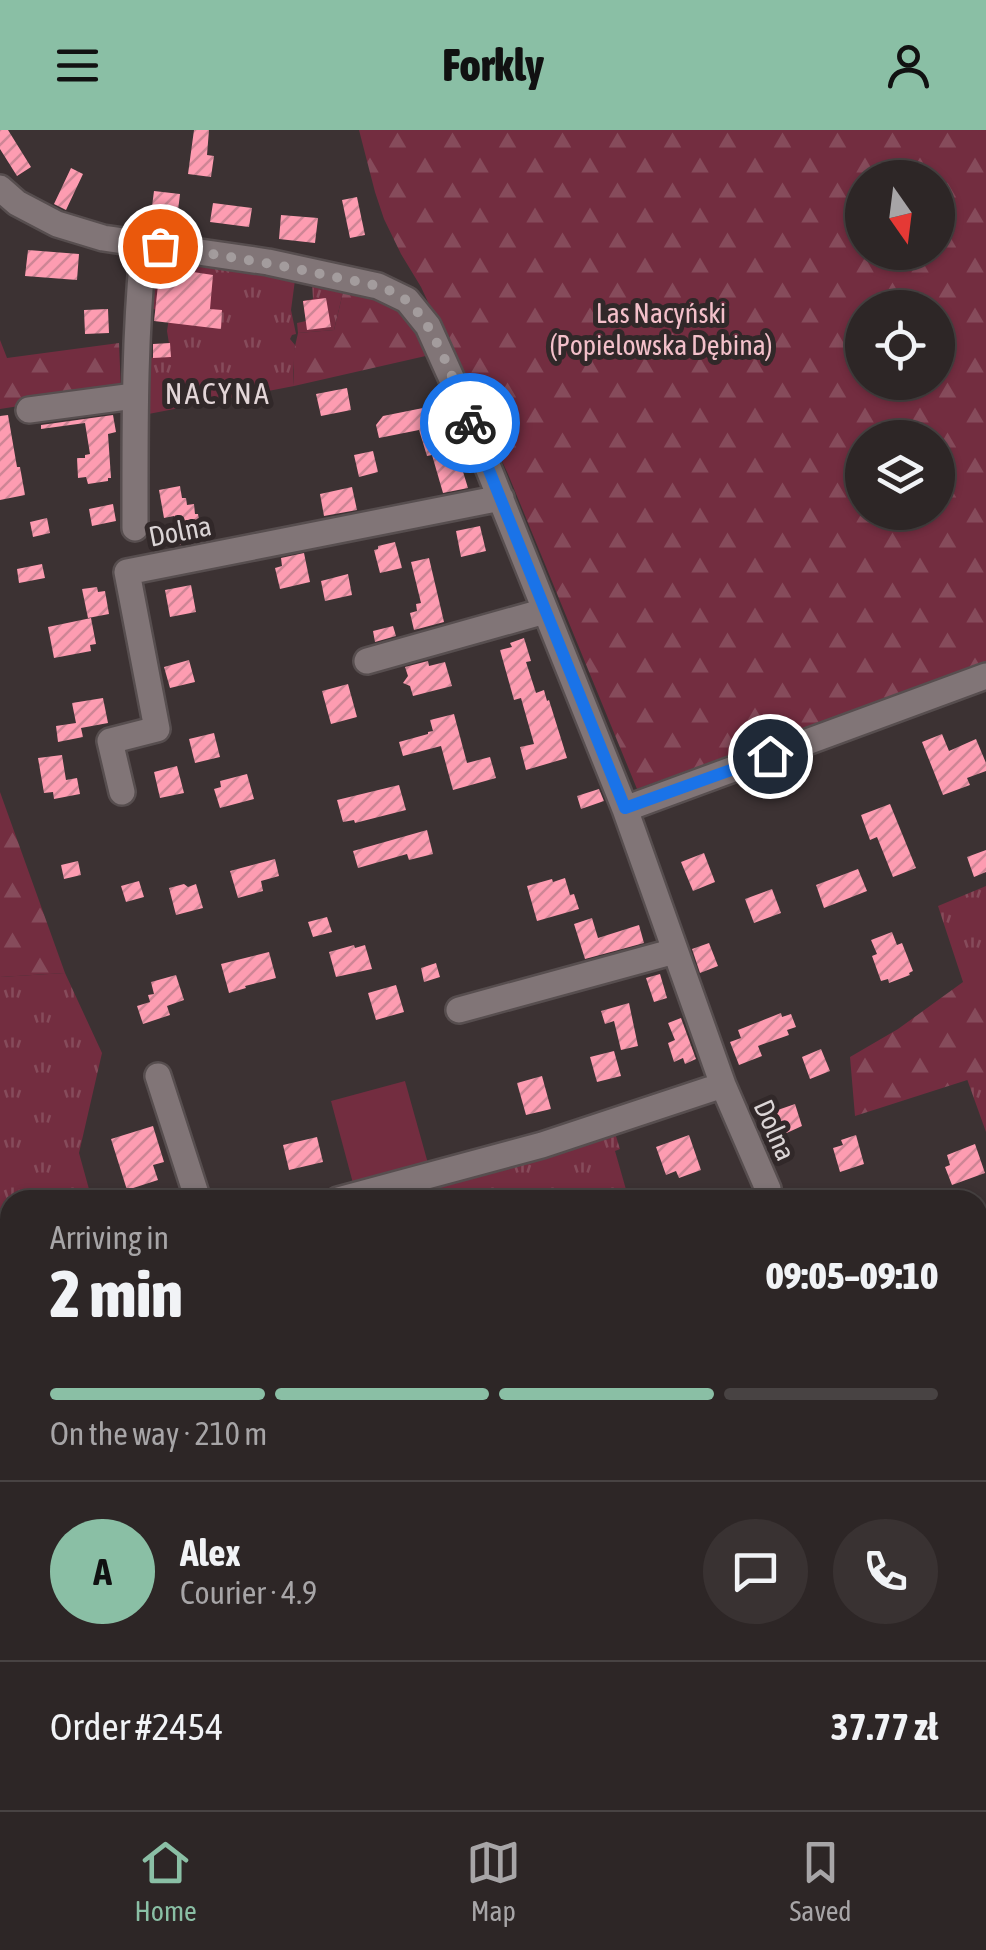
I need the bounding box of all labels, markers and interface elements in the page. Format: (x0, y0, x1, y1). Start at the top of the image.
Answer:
icon: menu (50, 38, 105, 93)
icon: person (881, 38, 936, 93)
text: Forkly (442, 39, 544, 91)
north arrow (845, 160, 955, 270)
map controls (845, 160, 955, 530)
pin (118, 204, 203, 289)
icon: bag (133, 219, 188, 274)
button: locate (845, 290, 955, 400)
park label: Las Nacyński (Popielowska Dębina) (550, 297, 772, 361)
courier (420, 373, 520, 473)
district label: NACYNA (165, 376, 271, 410)
icon: bike (443, 396, 498, 451)
button: layers (845, 420, 955, 530)
street label: Dolna (146, 509, 214, 553)
pin (728, 714, 813, 799)
icon: home (743, 729, 798, 784)
street label: Dolna (748, 1095, 802, 1165)
text: Arriving in (50, 1219, 169, 1256)
text: 09:05–09:10 (766, 1254, 938, 1297)
text: 2 min (50, 1256, 183, 1331)
text: On the way · 210 m (50, 1415, 267, 1452)
button: chat (703, 1519, 808, 1624)
button: phone (833, 1519, 938, 1624)
text: Alex (180, 1531, 241, 1574)
text: A (93, 1550, 112, 1593)
text: Courier · 4.9 (180, 1574, 317, 1611)
text: Order #2454 (50, 1705, 223, 1748)
text: 37.77 zł (831, 1705, 938, 1748)
tab: Home (134, 1835, 197, 1927)
tab: Map (466, 1835, 521, 1927)
tab: Saved (790, 1835, 852, 1927)

